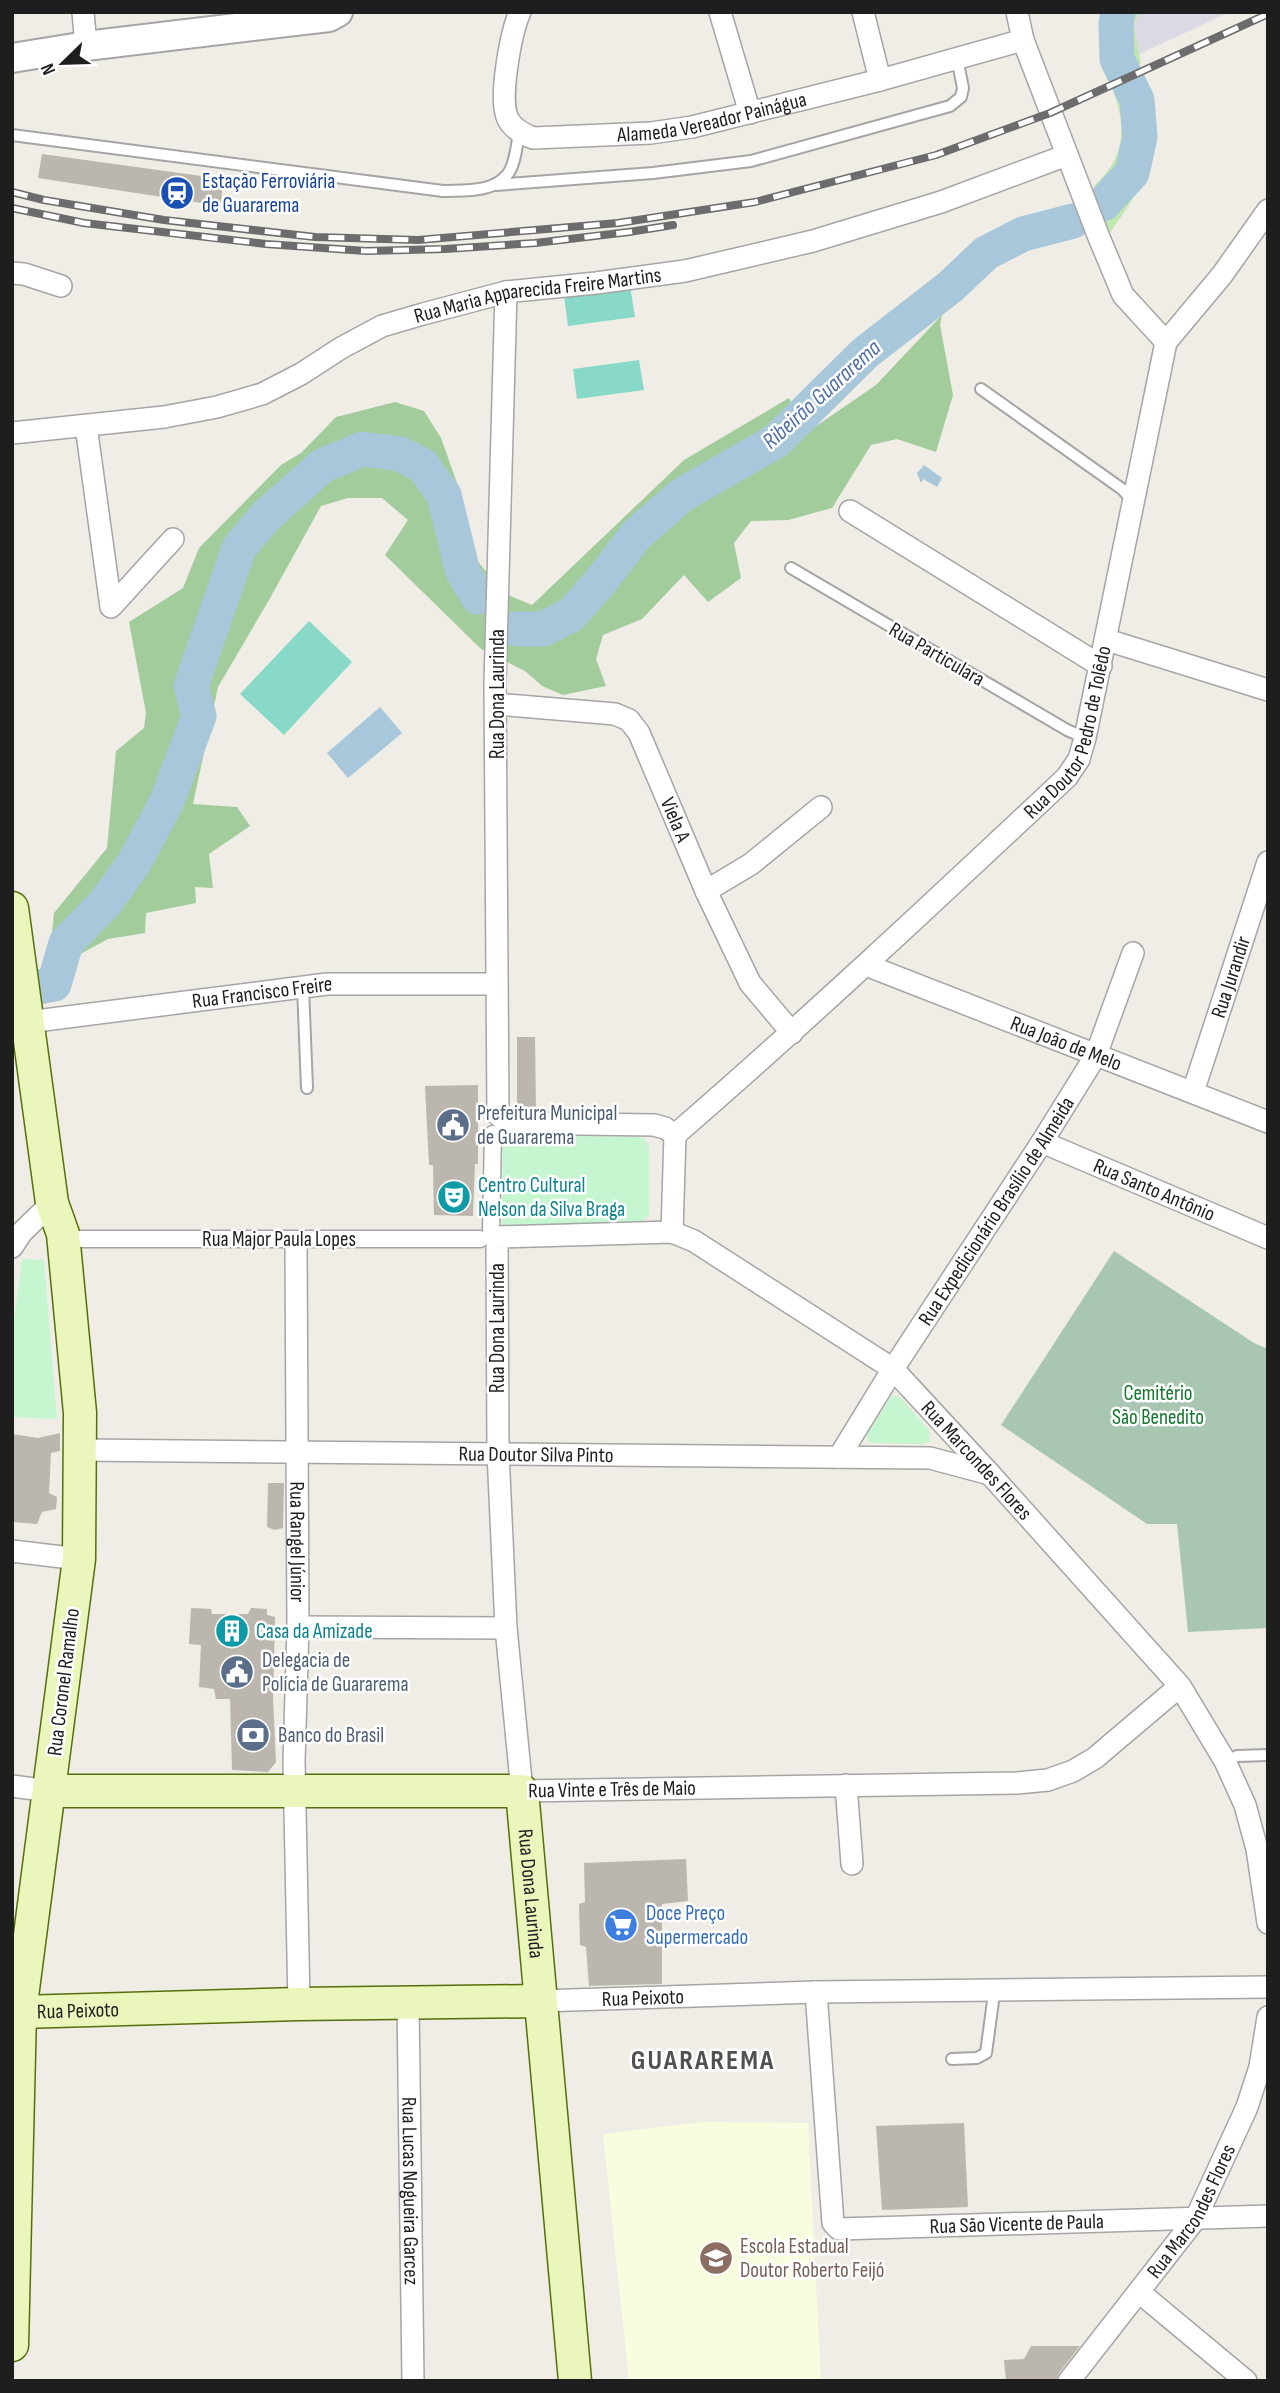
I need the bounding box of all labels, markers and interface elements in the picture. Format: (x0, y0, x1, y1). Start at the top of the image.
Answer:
north arrow (28, 28, 98, 98)
text: N (36, 60, 61, 78)
street label: Alameda Vereador Painágua (616, 87, 809, 147)
place label: Estação Ferroviária de Guararema (202, 169, 335, 218)
station icon: Estação Ferroviária de Guararema (158, 174, 196, 212)
street label: Rua Maria Apparecida Freire Martins (411, 262, 663, 329)
water label: Ribeirão Guararema (757, 334, 887, 455)
street label: Rua Particulara (885, 617, 989, 692)
street label: Rua Dona Laurinda (485, 629, 510, 759)
street label: Rua Doutor Pedro de Tolêdo (1019, 644, 1117, 824)
street label: Viela A (655, 794, 696, 847)
street label: Rua Jurandir (1206, 933, 1256, 1021)
street label: Rua Francisco Freire (191, 972, 332, 1014)
street label: Rua João de Melo (1007, 1011, 1125, 1077)
street label: Rua Expedicionário Brasílio de Almeida (913, 1092, 1080, 1330)
place label: Prefeitura Municipal de Guararema (477, 1101, 617, 1150)
public building icon: Prefeitura Municipal de Guararema (434, 1106, 472, 1144)
street label: Rua Santo Antônio (1090, 1153, 1219, 1227)
place label: Centro Cultural Nelson da Silva Braga (478, 1173, 625, 1222)
theatre icon: Centro Cultural Nelson da Silva Braga (435, 1178, 473, 1216)
street label: Rua Major Paula Lopes (202, 1227, 356, 1252)
street label: Rua Dona Laurinda (485, 1263, 510, 1393)
park label: Cemitério São Benedito (1112, 1381, 1204, 1430)
street label: Rua Marcondes Flores (916, 1396, 1037, 1525)
street label: Rua Doutor Silva Pinto (458, 1442, 614, 1468)
street label: Rua Rangel Júnior (284, 1481, 310, 1603)
street label: Rua Coronel Ramalho (42, 1607, 85, 1757)
building icon: Casa da Amizade (213, 1612, 251, 1650)
place label: Casa da Amizade (256, 1619, 373, 1644)
place label: Delegacia de Polícia de Guararema (262, 1648, 409, 1697)
public building icon: Delegacia de Polícia de Guararema (218, 1653, 256, 1691)
bank icon: Banco do Brasil (234, 1716, 272, 1754)
place label: Banco do Brasil (278, 1723, 384, 1748)
street label: Rua Vinte e Três de Maio (528, 1776, 696, 1803)
street label: Rua Dona Laurinda (512, 1828, 549, 1959)
place label: Doce Preço Supermercado (646, 1901, 748, 1950)
supermarket icon: Doce Preço Supermercado (602, 1906, 640, 1944)
street label: Rua Peixoto (601, 1984, 685, 2012)
street label: Rua Peixoto (36, 1997, 120, 2025)
district label: GUARAREMA (631, 2044, 775, 2077)
street label: Rua Lucas Nogueira Garcez (396, 2097, 424, 2286)
street label: Rua Marcondes Flores (1142, 2141, 1241, 2284)
street label: Rua São Vicente de Paula (929, 2209, 1104, 2239)
place label: Escola Estadual Doutor Roberto Feijó (740, 2234, 885, 2283)
school or university icon: Escola Estadual Doutor Roberto Feijó (697, 2239, 735, 2277)

